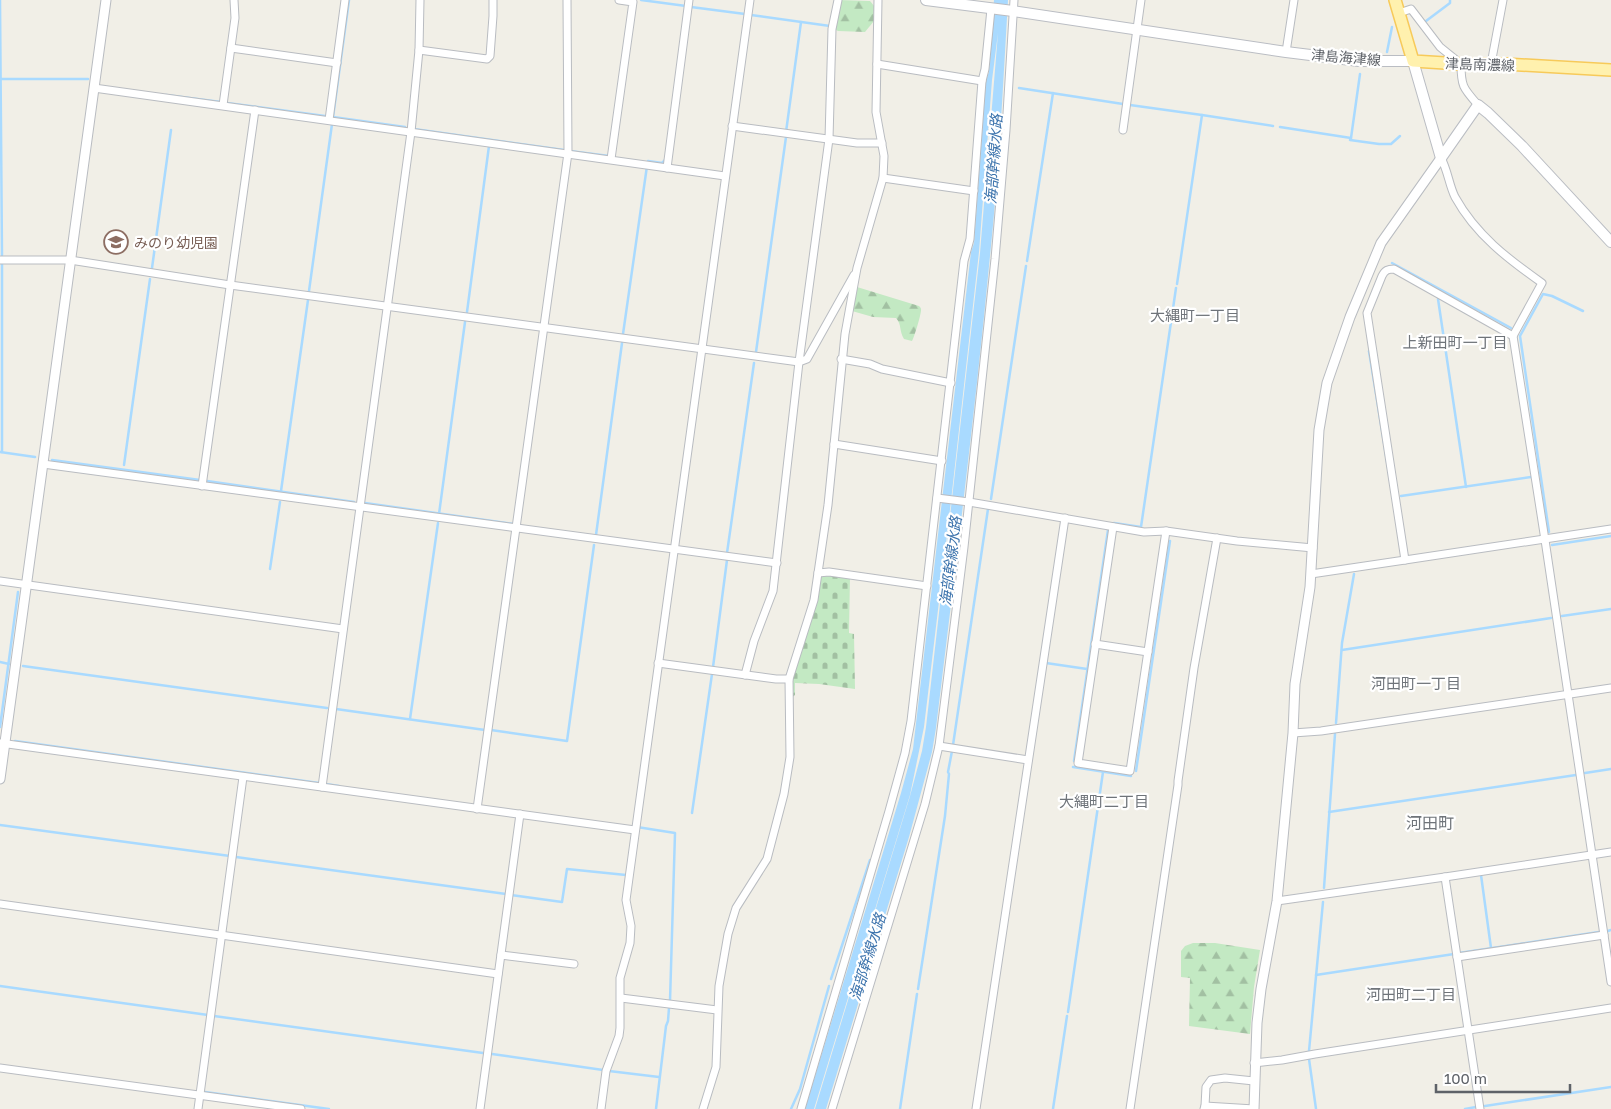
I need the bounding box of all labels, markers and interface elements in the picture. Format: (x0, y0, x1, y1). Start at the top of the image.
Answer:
street label: 津島海津線 (1310, 45, 1382, 69)
street label: 津島南濃線 (1445, 54, 1515, 74)
water label: 海部幹線水路 (981, 111, 1005, 205)
school or university icon: みのり幼児園 (103, 229, 129, 255)
place label: みのり幼児園 (134, 234, 218, 251)
district label: 大縄町一丁目 (1150, 306, 1240, 324)
district label: 上新田町一丁目 (1402, 333, 1508, 351)
water label: 海部幹線水路 (936, 513, 965, 607)
district label: 河田町一丁目 (1371, 674, 1461, 692)
district label: 大縄町二丁目 (1059, 792, 1149, 810)
district label: 河田町 (1406, 813, 1454, 833)
water label: 海部幹線水路 (845, 909, 889, 1003)
district label: 河田町二丁目 (1366, 985, 1456, 1003)
scale bar (1436, 1062, 1570, 1094)
text: 100 m (1444, 1069, 1487, 1087)

